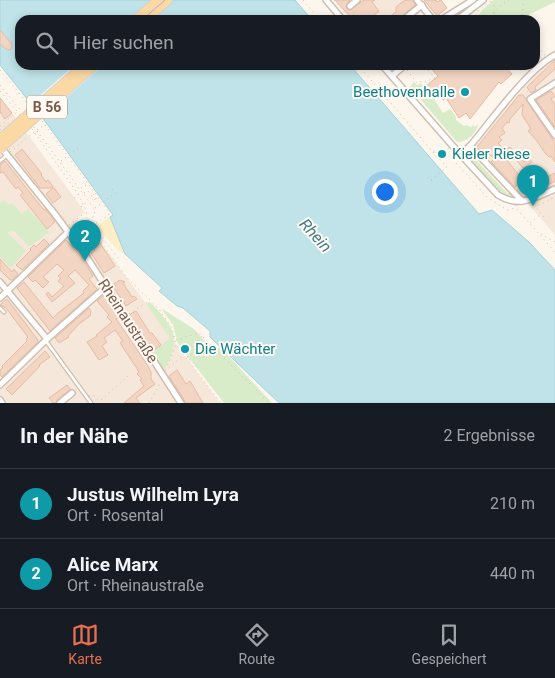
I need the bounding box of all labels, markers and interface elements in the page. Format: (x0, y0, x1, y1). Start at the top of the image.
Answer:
search box (15, 15, 540, 70)
icon: search (33, 29, 61, 57)
text: Hier suchen (73, 31, 174, 54)
place label: Beethovenhalle (353, 83, 455, 101)
marker: Beethovenhalle (459, 86, 471, 98)
road number: B 56 (27, 95, 67, 118)
place label: Kieler Riese (452, 145, 530, 163)
marker: Kieler Riese (436, 148, 448, 160)
pin: 1 (517, 165, 549, 206)
your location (372, 179, 398, 205)
water label: Rhein (296, 215, 336, 256)
pin: 2 (69, 220, 101, 261)
street label: Rheinaustraße (94, 276, 162, 366)
place label: Die Wächter (195, 340, 275, 358)
marker: Die Wächter (179, 343, 191, 355)
text: In der Nähe (20, 424, 128, 448)
text: 2 Ergebnisse (443, 426, 535, 445)
text: Justus Wilhelm Lyra (67, 483, 239, 506)
text: 1 (31, 494, 41, 513)
text: 210 m (490, 494, 535, 513)
text: Ort · Rosental (67, 506, 164, 525)
text: Alice Marx (67, 553, 158, 576)
text: 2 (31, 564, 41, 583)
text: 440 m (490, 564, 535, 583)
text: Ort · Rheinaustraße (67, 576, 204, 595)
tab: Karte (68, 621, 102, 667)
tab: Route (239, 621, 275, 667)
tab: Gespeichert (412, 621, 487, 667)

